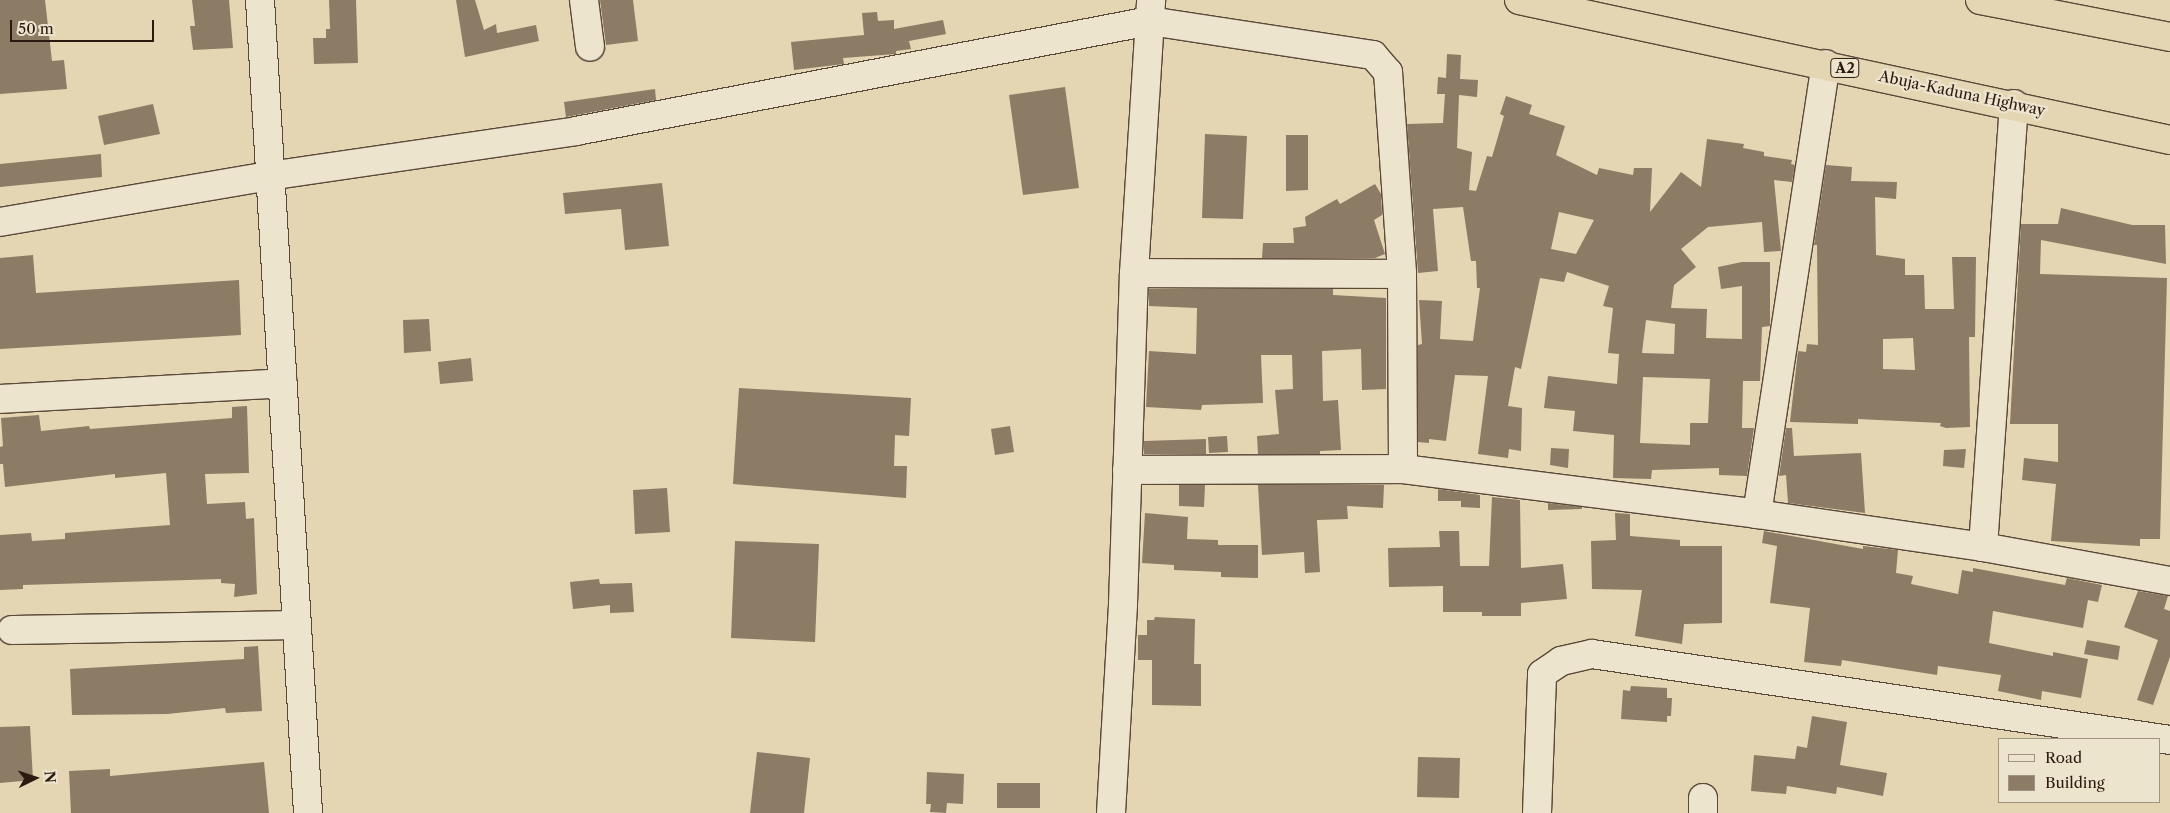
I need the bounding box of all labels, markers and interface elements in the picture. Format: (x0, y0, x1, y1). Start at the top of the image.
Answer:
scale bar (12, 10, 156, 42)
text: 50 m (18, 19, 54, 38)
road number: A2 (1830, 56, 1860, 80)
street label: Abuja-Kaduna Highway (1877, 67, 2047, 119)
legend (1998, 738, 2160, 803)
text: Road (2045, 748, 2082, 767)
north arrow (10, 753, 60, 803)
text: N (41, 770, 59, 784)
text: Building (2045, 773, 2105, 792)

